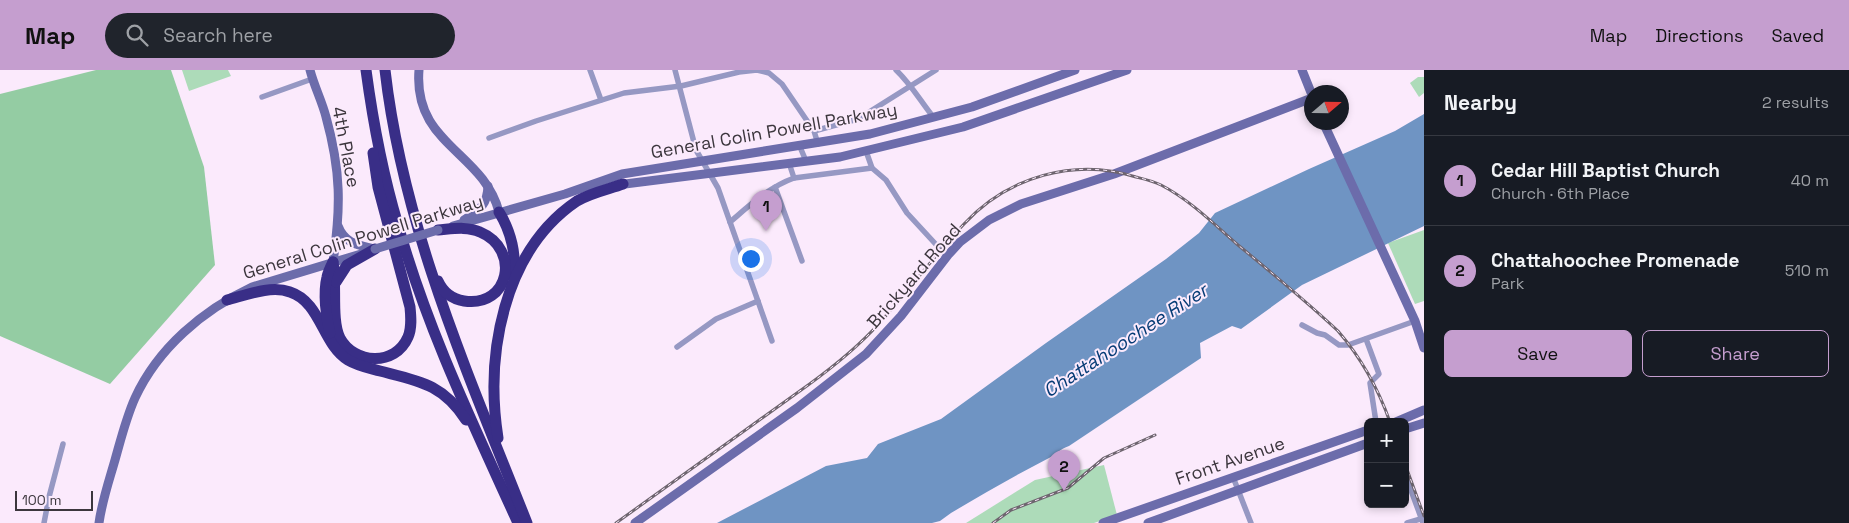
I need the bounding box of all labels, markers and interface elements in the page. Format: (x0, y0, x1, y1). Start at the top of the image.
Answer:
search box (105, 13, 455, 58)
text: Map (25, 20, 75, 51)
icon: search (123, 21, 151, 49)
text: Search here (163, 23, 273, 48)
text: Map (1590, 24, 1627, 47)
text: Directions (1655, 24, 1744, 47)
text: Saved (1772, 24, 1824, 47)
north arrow (1304, 85, 1349, 130)
text: Nearby (1444, 89, 1517, 116)
text: 2 results (1762, 92, 1829, 113)
street label: General Colin Powell Parkway (649, 97, 899, 164)
street label: 4th Place (327, 104, 366, 189)
text: Cedar Hill Baptist Church (1491, 158, 1720, 183)
text: 1 (1456, 170, 1464, 191)
text: 40 m (1791, 170, 1829, 191)
text: Church · 6th Place (1491, 183, 1630, 204)
street label: General Colin Powell Parkway (240, 189, 486, 284)
pin: 1 (750, 190, 782, 231)
street label: Brickyard Road (862, 218, 966, 333)
your location (738, 246, 764, 272)
text: Chattahoochee Promenade (1491, 248, 1739, 273)
text: 2 (1455, 260, 1465, 281)
text: 510 m (1785, 260, 1829, 281)
text: Park (1491, 273, 1524, 294)
water label: Chattahoochee River (1038, 277, 1214, 403)
button: Save (1444, 330, 1632, 377)
button: Share (1642, 330, 1829, 377)
map controls (1364, 418, 1409, 508)
button: + (1364, 418, 1409, 463)
street label: Front Avenue (1172, 431, 1288, 490)
pin: 2 (1048, 450, 1080, 491)
button: − (1364, 463, 1409, 508)
scale bar (15, 488, 92, 511)
text: 100 m (22, 491, 61, 509)

